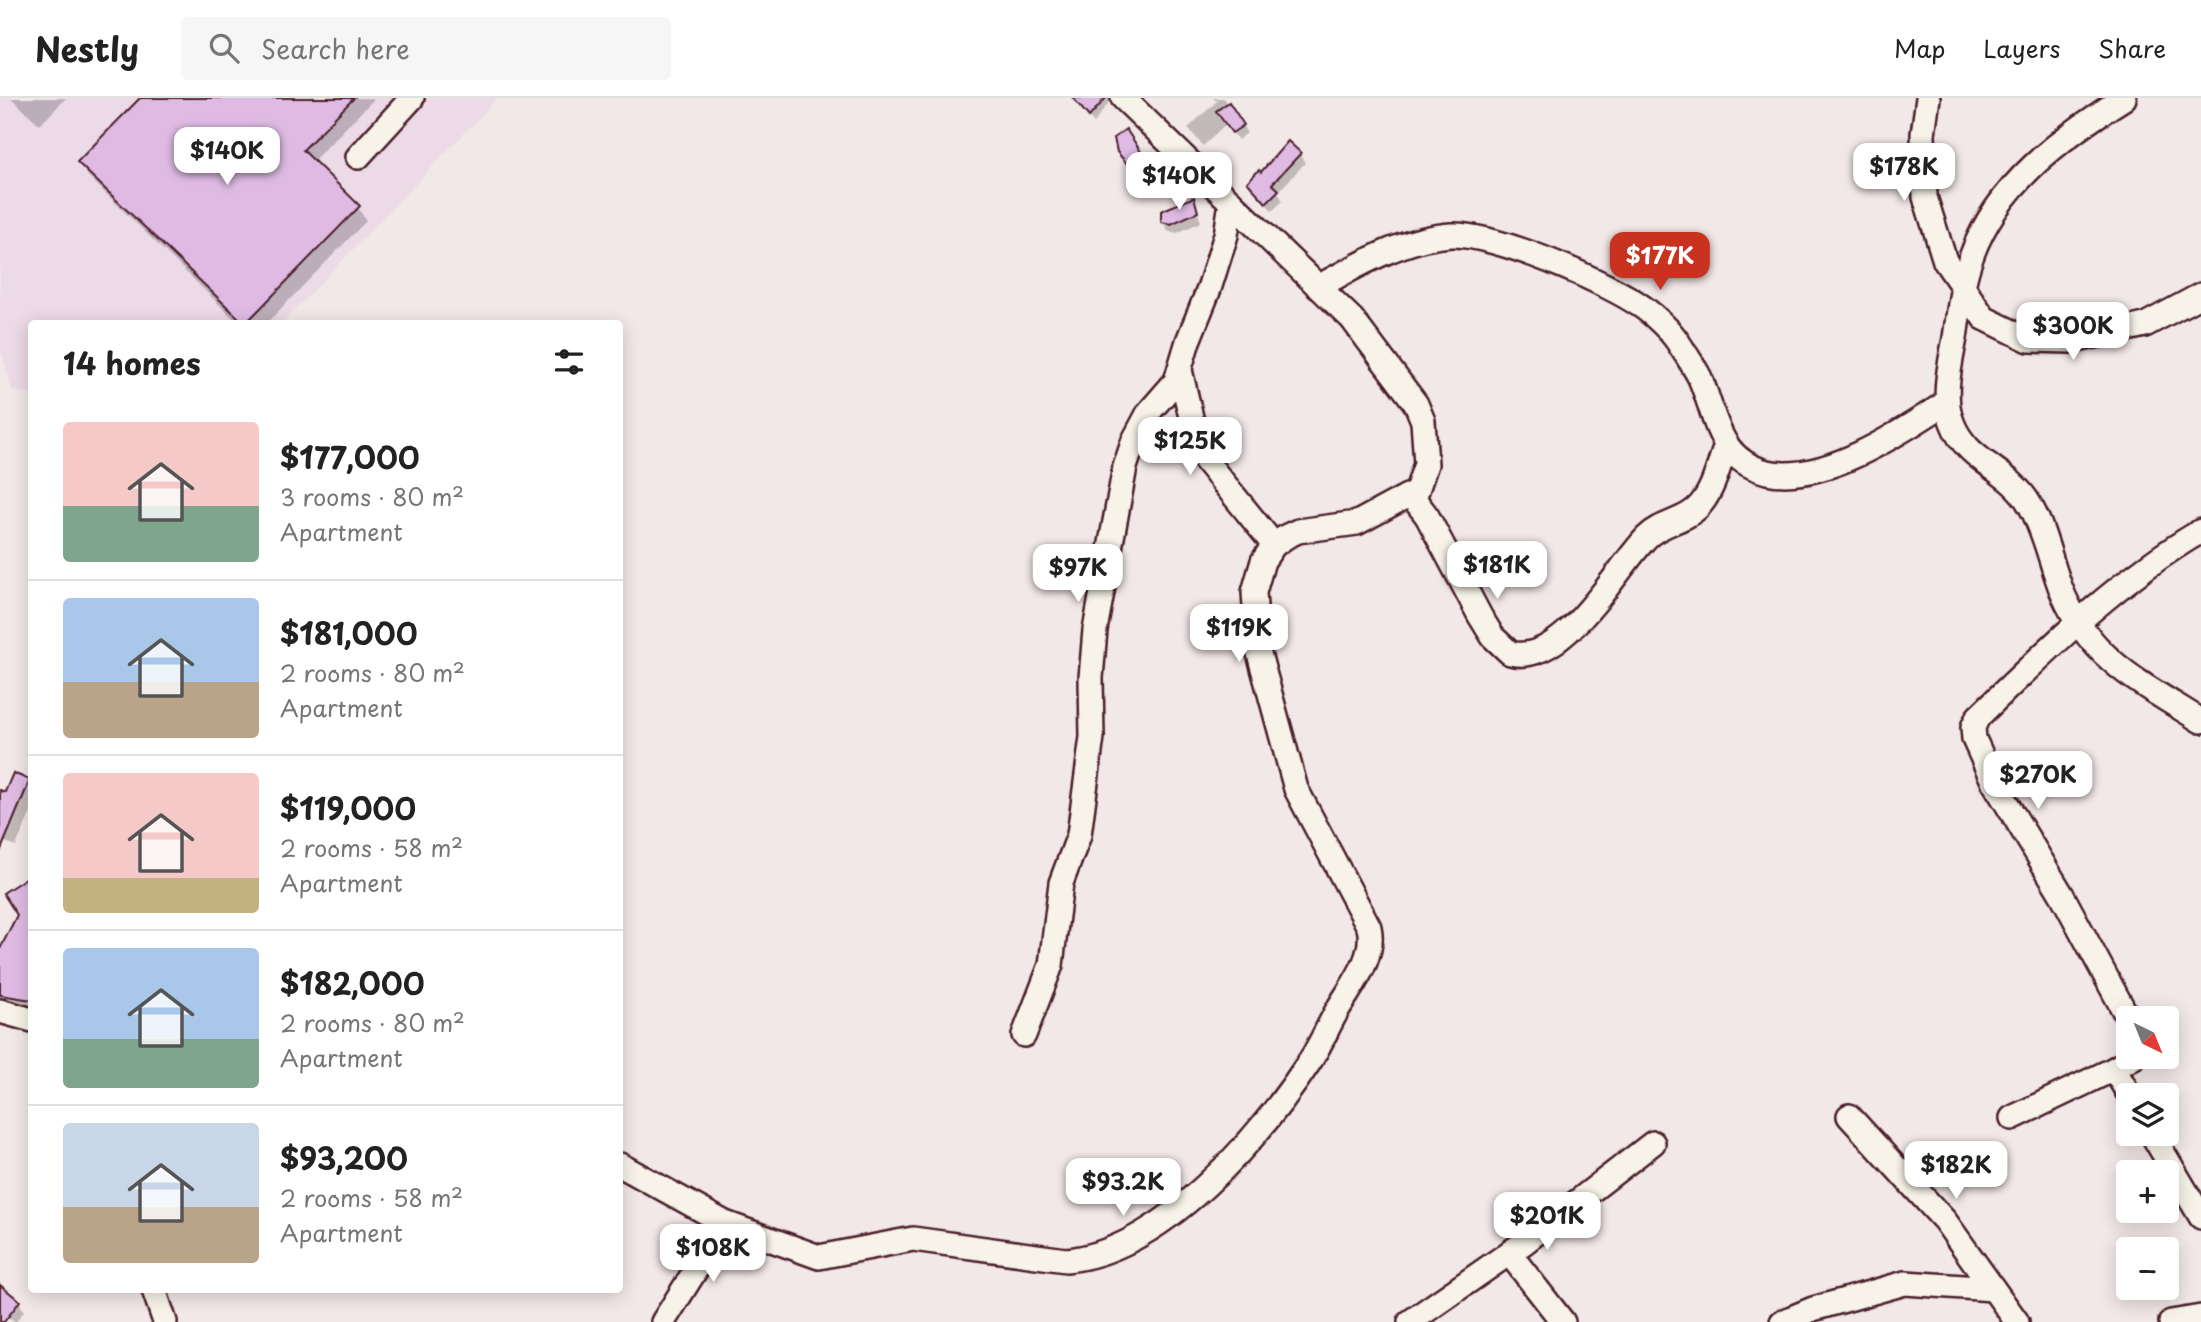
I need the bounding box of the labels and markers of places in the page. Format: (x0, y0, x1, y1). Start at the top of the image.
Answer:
pin: $140K (178, 127, 276, 187)
pin: $178K (1855, 144, 1953, 203)
pin: $140K (1130, 152, 1228, 212)
pin: $177K (1611, 232, 1709, 292)
pin: $300K (2024, 302, 2122, 362)
pin: $125K (1141, 418, 1239, 477)
pin: $181K (1448, 542, 1546, 601)
pin: $97K (1037, 545, 1119, 604)
pin: $119K (1190, 604, 1288, 664)
pin: $270K (1989, 752, 2087, 811)
pin: $182K (1907, 1142, 2005, 1201)
pin: $93.2K (1066, 1158, 1180, 1218)
pin: $201K (1498, 1192, 1596, 1252)
pin: $108K (664, 1224, 762, 1284)

